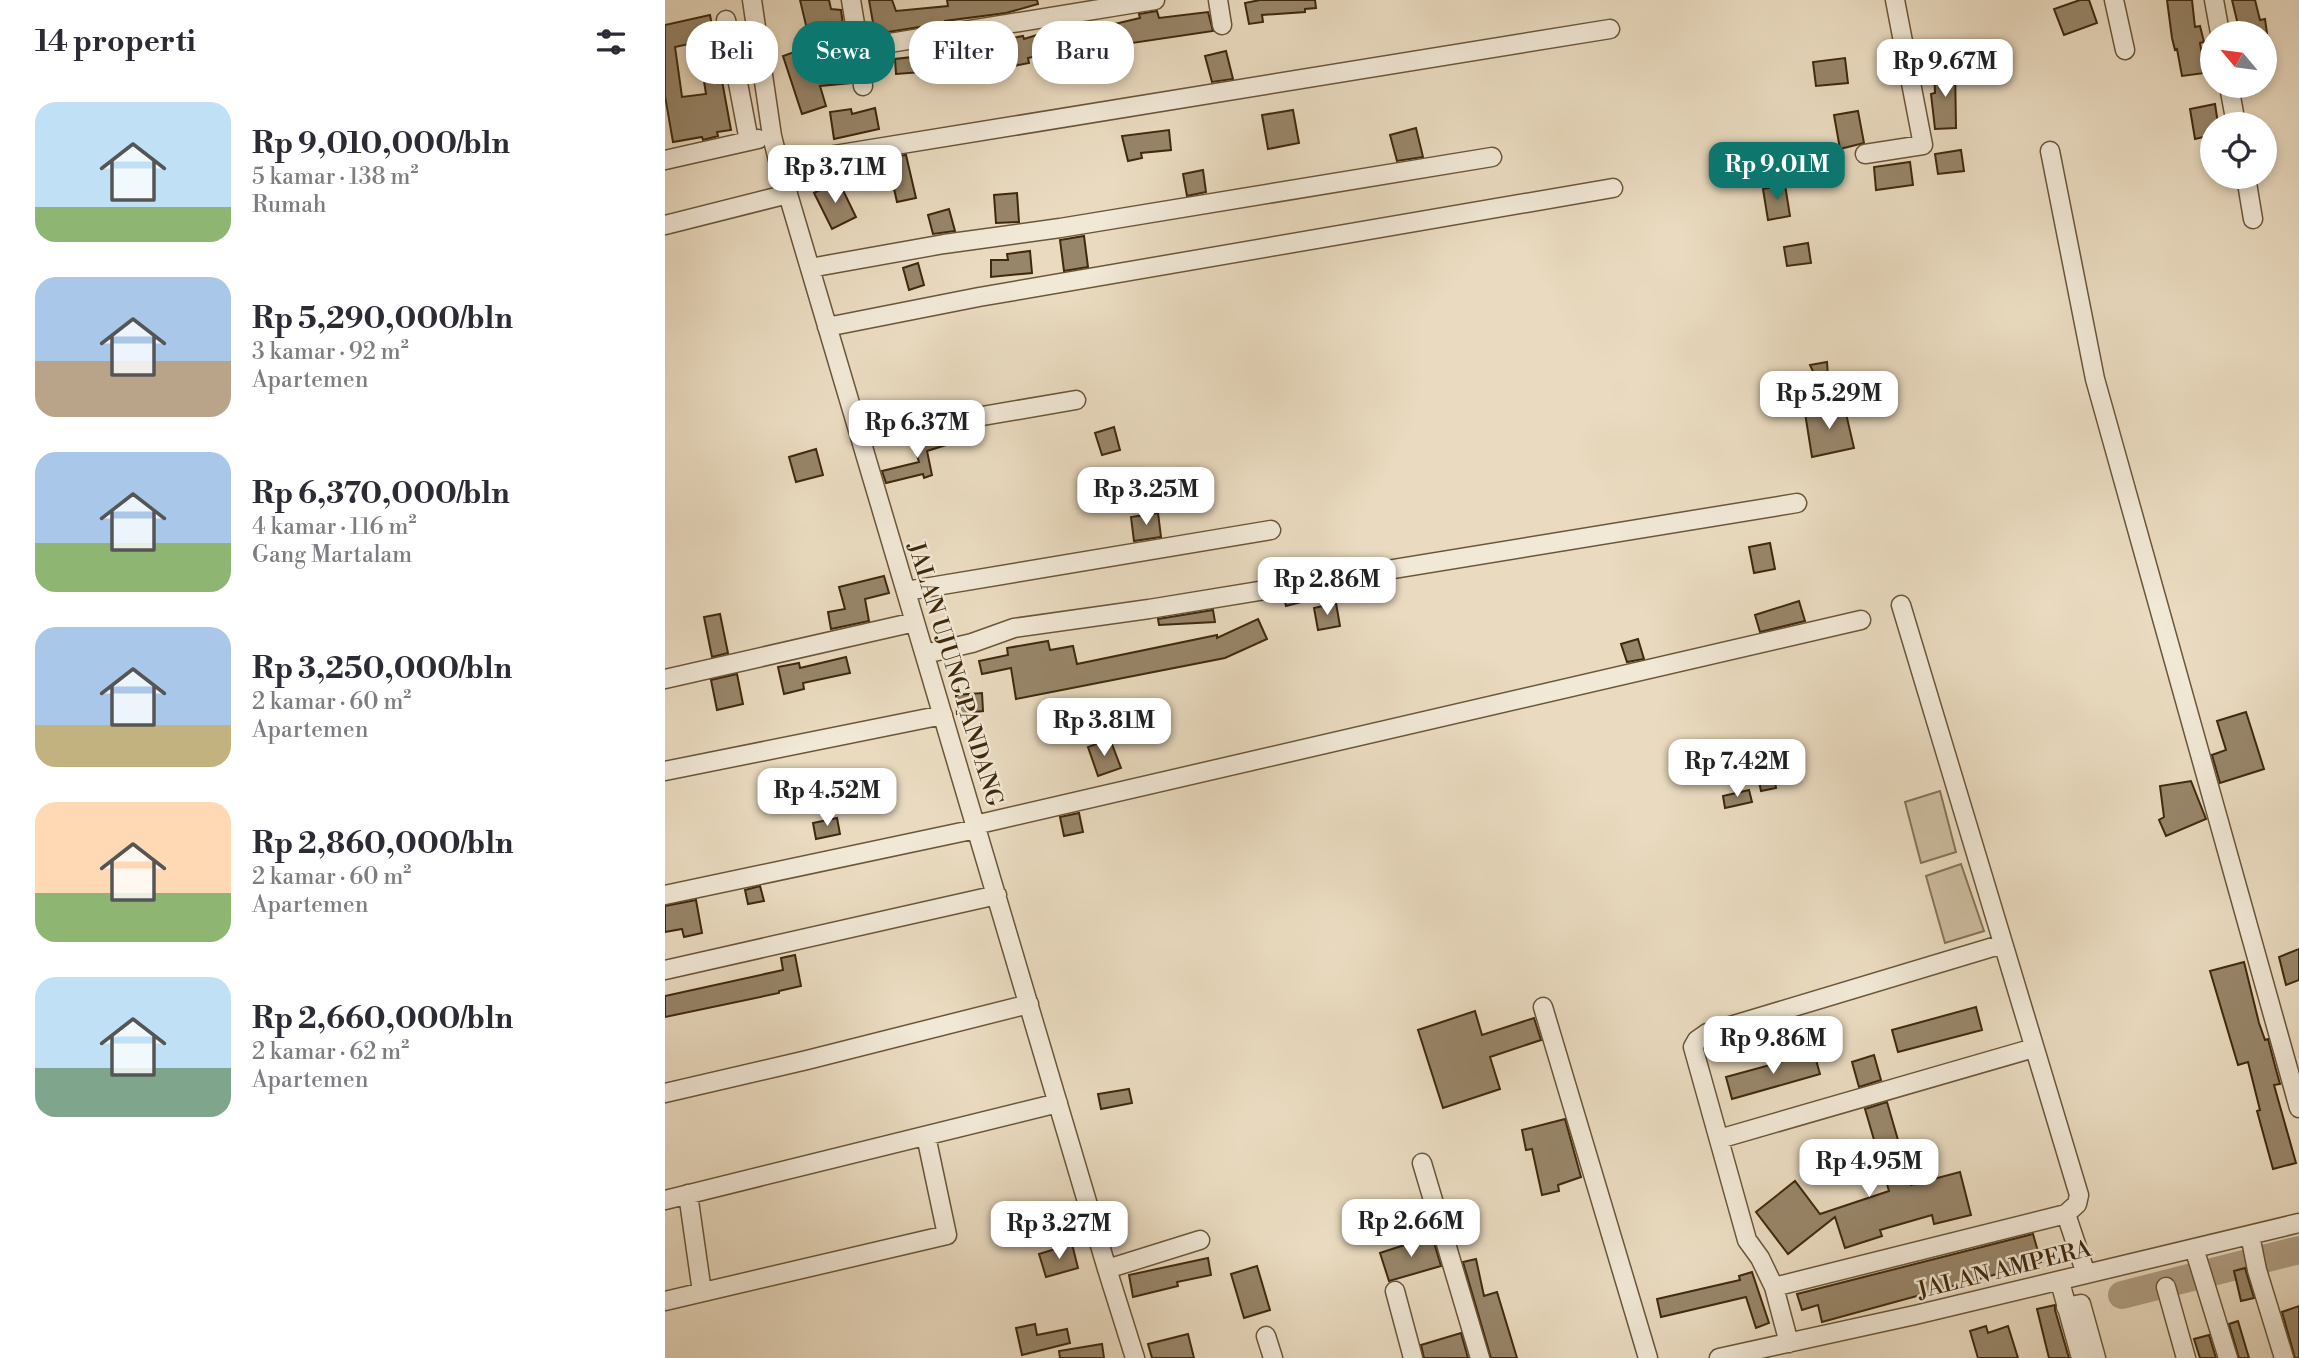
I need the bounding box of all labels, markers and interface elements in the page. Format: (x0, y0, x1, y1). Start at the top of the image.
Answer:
chip: Beli (686, 21, 778, 84)
chip: Sewa (792, 21, 895, 84)
chip: Filter (909, 21, 1018, 84)
chip: Baru (1032, 21, 1134, 84)
north arrow (2200, 21, 2277, 98)
map controls (2200, 21, 2277, 189)
text: 14 properti (35, 23, 196, 61)
icon: filters (592, 23, 630, 61)
pin: Rp 9.67M (1873, 40, 2017, 99)
text: Rp 9.67M (1893, 48, 1997, 76)
button: locate (2200, 112, 2277, 189)
text: Rp 9,010,000/bln (252, 125, 510, 163)
icon: home (91, 130, 175, 214)
pin: Rp 9.01M (1705, 142, 1849, 202)
pin: Rp 3.71M (763, 146, 907, 205)
text: Rp 9.01M (1725, 151, 1829, 179)
text: Rp 3.71M (784, 154, 886, 182)
text: 5 kamar · 138 m² (252, 163, 418, 191)
text: Rumah (252, 191, 327, 219)
text: Rp 5,290,000/bln (252, 300, 513, 338)
icon: home (91, 305, 175, 389)
text: 3 kamar · 92 m² (252, 338, 409, 366)
text: Apartemen (252, 366, 368, 394)
pin: Rp 5.29M (1757, 372, 1901, 431)
text: Rp 5.29M (1776, 380, 1882, 408)
pin: Rp 6.37M (845, 400, 989, 460)
text: Rp 6.37M (865, 409, 969, 437)
pin: Rp 3.25M (1074, 468, 1218, 527)
text: Rp 6,370,000/bln (252, 475, 510, 513)
text: Rp 3.25M (1093, 476, 1199, 504)
icon: home (91, 480, 175, 564)
text: 4 kamar · 116 m² (252, 513, 416, 541)
street label: JALAN UJUNG PANDANG (901, 538, 1009, 810)
text: Gang Martalam (252, 541, 412, 569)
pin: Rp 2.86M (1255, 558, 1399, 617)
text: Rp 2.86M (1274, 566, 1380, 594)
text: Rp 3,250,000/bln (252, 650, 512, 688)
icon: home (91, 655, 175, 739)
text: 2 kamar · 60 m² (252, 688, 411, 716)
pin: Rp 3.81M (1032, 698, 1176, 758)
text: Rp 3.81M (1053, 707, 1155, 735)
text: Apartemen (252, 716, 368, 744)
pin: Rp 7.42M (1665, 740, 1809, 799)
text: Rp 7.42M (1684, 748, 1790, 776)
pin: Rp 4.52M (755, 768, 899, 828)
text: Rp 4.52M (774, 777, 880, 805)
text: Rp 2,860,000/bln (252, 825, 513, 863)
icon: home (91, 830, 175, 914)
text: 2 kamar · 60 m² (252, 863, 411, 891)
text: Apartemen (252, 891, 368, 919)
text: Rp 2,660,000/bln (252, 1000, 513, 1038)
icon: home (91, 1005, 175, 1089)
pin: Rp 9.86M (1701, 1016, 1845, 1076)
text: Rp 9.86M (1720, 1025, 1826, 1053)
text: 2 kamar · 62 m² (252, 1038, 409, 1066)
text: Apartemen (252, 1066, 368, 1094)
pin: Rp 4.95M (1797, 1140, 1941, 1199)
text: Rp 4.95M (1815, 1148, 1923, 1176)
pin: Rp 2.66M (1339, 1200, 1483, 1259)
pin: Rp 3.27M (987, 1202, 1131, 1261)
text: Rp 2.66M (1358, 1208, 1464, 1236)
text: Rp 3.27M (1007, 1210, 1111, 1238)
street label: JALAN AMPERA (1913, 1235, 2095, 1305)

